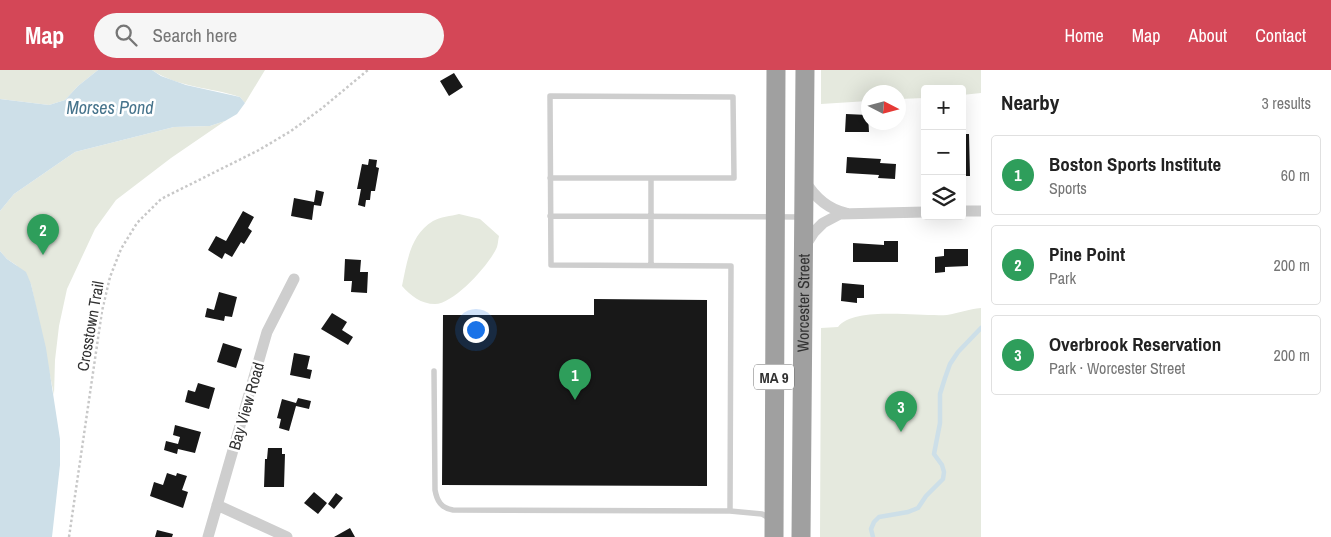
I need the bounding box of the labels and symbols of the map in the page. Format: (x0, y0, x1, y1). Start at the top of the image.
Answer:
north arrow (861, 85, 906, 130)
water label: Morses Pond (67, 95, 154, 120)
pin: 2 (27, 214, 59, 255)
street label: Worcester Street (792, 253, 814, 352)
street label: Crosstown Trail (71, 279, 109, 373)
your location (463, 317, 489, 343)
pin: 1 (559, 359, 591, 400)
street label: Bay View Road (223, 360, 269, 452)
road number: MA 9 (754, 364, 794, 390)
pin: 3 (885, 391, 917, 432)

